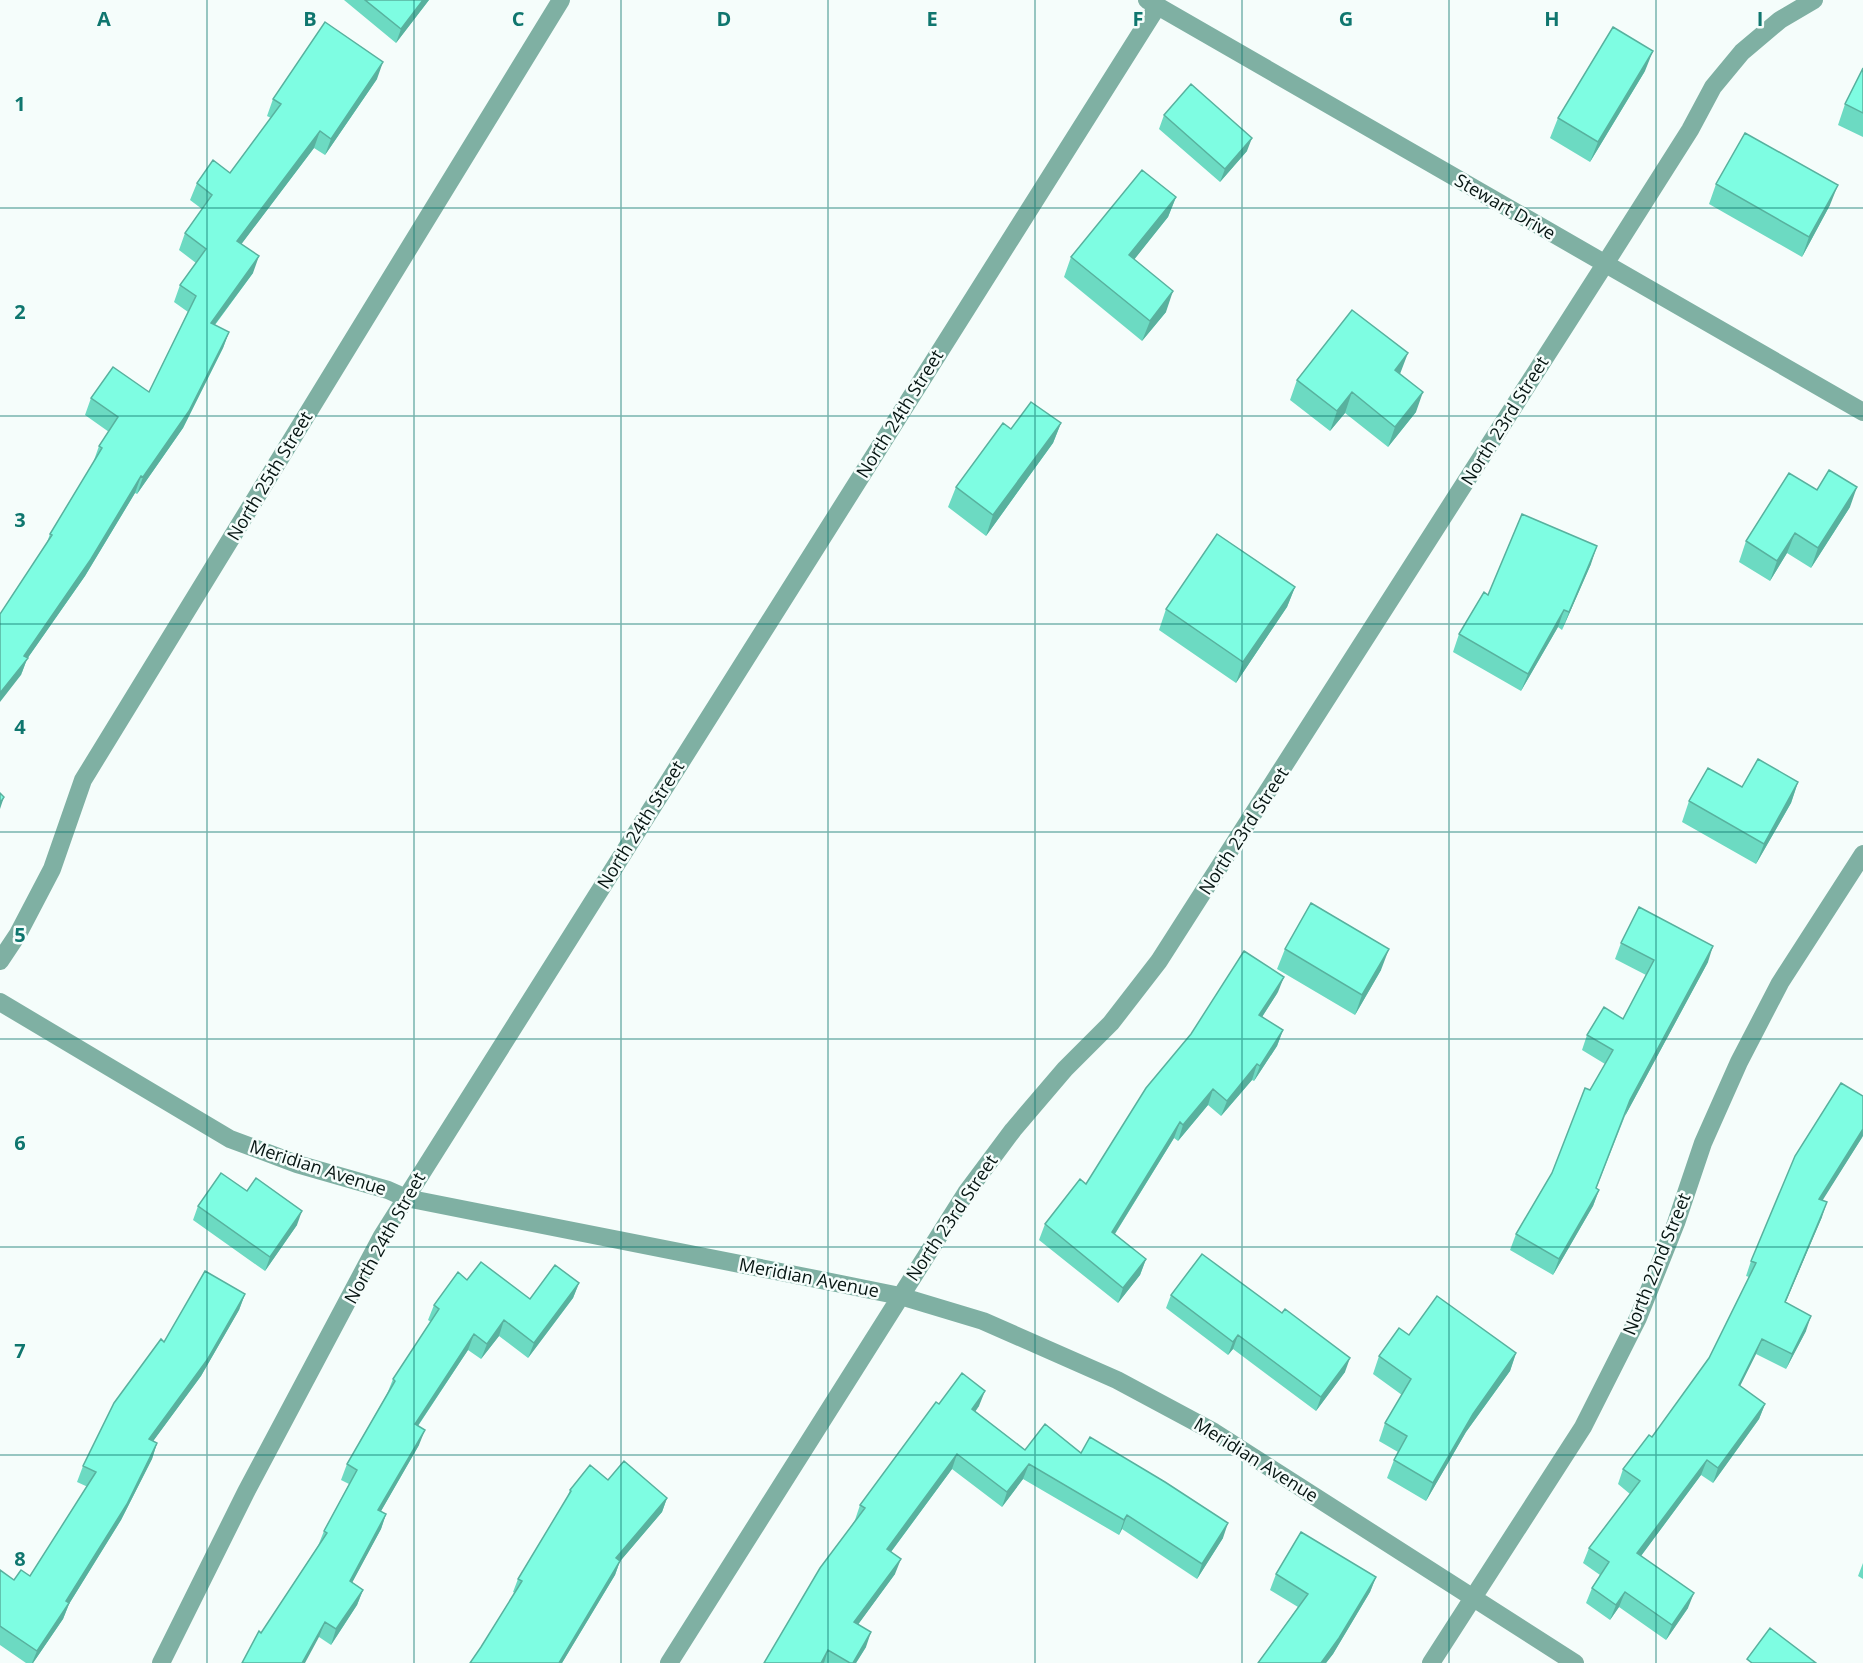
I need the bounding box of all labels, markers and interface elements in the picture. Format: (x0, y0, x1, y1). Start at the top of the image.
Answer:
text: A (97, 5, 111, 32)
text: B (303, 5, 317, 32)
text: C (512, 5, 525, 32)
text: D (717, 5, 731, 32)
text: E (926, 5, 938, 32)
text: F (1133, 5, 1143, 32)
text: G (1339, 5, 1353, 32)
text: H (1544, 5, 1560, 32)
text: I (1757, 5, 1763, 32)
text: 1 (14, 90, 26, 117)
street label: Stewart Drive (1451, 168, 1560, 245)
text: 2 (14, 298, 26, 325)
street label: North 24th Street (850, 345, 948, 482)
street label: North 23rd Street (1455, 351, 1553, 489)
street label: North 25th Street (221, 406, 317, 545)
text: 3 (14, 506, 26, 533)
text: 4 (14, 713, 26, 740)
street label: North 24th Street (591, 756, 689, 893)
street label: North 23rd Street (1193, 762, 1293, 899)
text: 5 (14, 921, 26, 948)
text: 6 (14, 1129, 26, 1156)
street label: Meridian Avenue (247, 1134, 390, 1200)
street label: North 23rd Street (900, 1149, 1002, 1285)
street label: North 24th Street (338, 1167, 430, 1308)
street label: North 22nd Street (1617, 1189, 1696, 1338)
street label: Meridian Avenue (737, 1252, 881, 1302)
text: 7 (14, 1337, 26, 1364)
street label: Meridian Avenue (1190, 1411, 1323, 1507)
text: 8 (14, 1545, 26, 1572)

